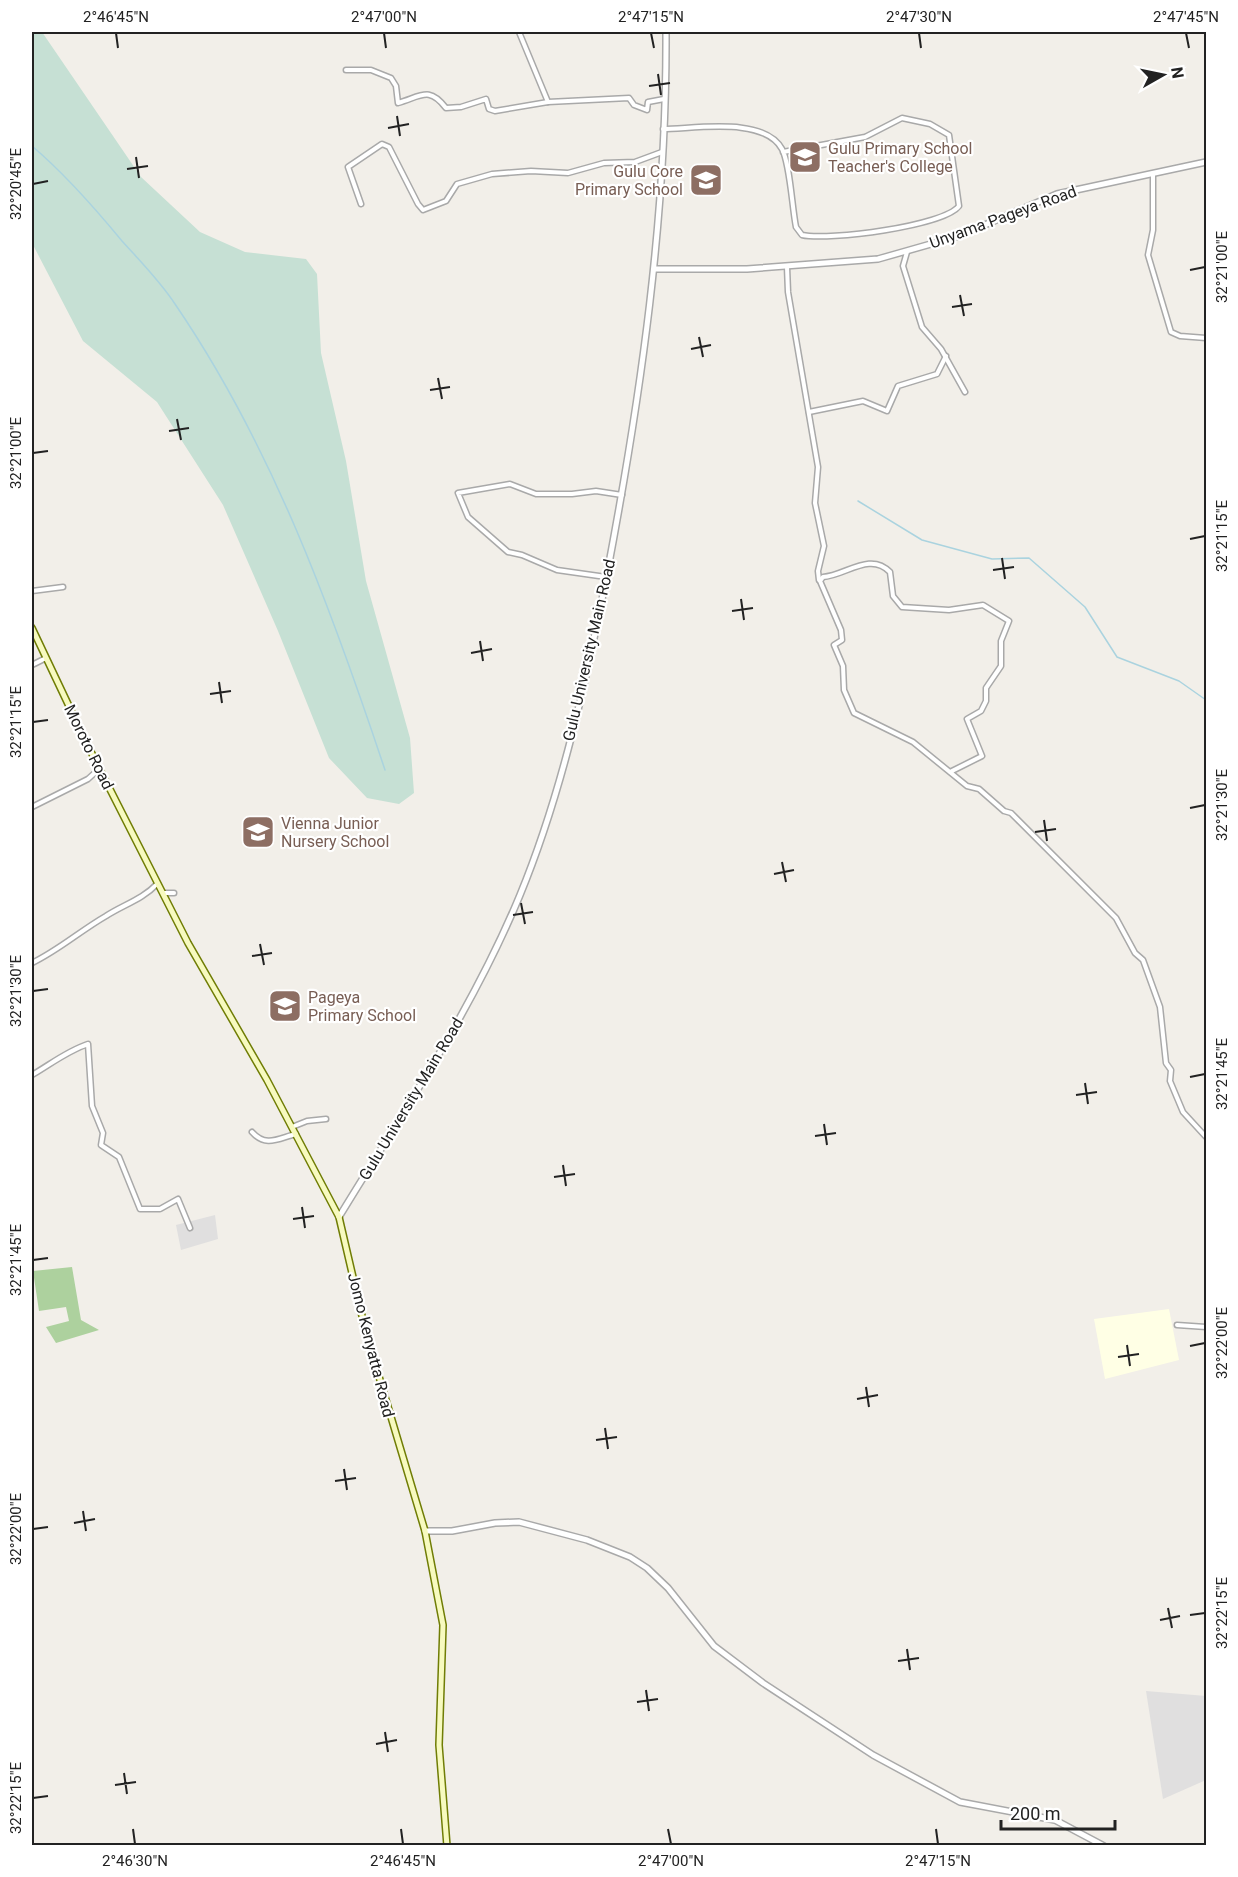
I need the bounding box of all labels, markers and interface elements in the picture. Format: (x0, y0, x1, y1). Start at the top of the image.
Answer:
text: 2°46'45"N (83, 8, 149, 26)
text: 2°47'00"N (351, 8, 417, 26)
text: 2°47'15"N (618, 8, 684, 26)
text: 2°47'30"N (886, 8, 952, 26)
text: 2°47'45"N (1153, 8, 1219, 26)
north arrow (1133, 45, 1193, 105)
text: N (1167, 66, 1188, 80)
school or university icon: Gulu Primary School Teacher's College (787, 139, 823, 175)
place label: Gulu Primary School Teacher's College (828, 139, 972, 176)
text: 32°20'45"E (7, 147, 25, 220)
place label: Gulu Core Primary School (575, 162, 683, 199)
school or university icon: Gulu Core Primary School (688, 162, 724, 198)
street label: Unyama Pageya Road (927, 182, 1079, 252)
text: 32°21'00"E (1213, 230, 1231, 303)
text: 32°21'00"E (7, 416, 25, 489)
text: 32°21'15"E (1213, 499, 1231, 572)
street label: Gulu University Main Road (559, 557, 619, 743)
text: 32°21'15"E (7, 685, 25, 758)
street label: Moroto Road (60, 701, 118, 793)
text: 32°21'30"E (1213, 768, 1231, 841)
school or university icon: Vienna Junior Nursery School (240, 814, 276, 850)
place label: Vienna Junior Nursery School (281, 814, 389, 851)
text: 32°21'30"E (7, 954, 25, 1027)
school or university icon: Pageya Primary School (267, 988, 303, 1024)
place label: Pageya Primary School (308, 988, 416, 1025)
street label: Gulu University Main Road (355, 1014, 467, 1184)
text: 32°21'45"E (1213, 1037, 1231, 1110)
text: 32°21'45"E (7, 1223, 25, 1296)
street label: Jomo Kenyatta Road (344, 1271, 398, 1419)
text: 32°22'00"E (1213, 1306, 1231, 1379)
text: 32°22'00"E (7, 1492, 25, 1565)
text: 32°22'15"E (1213, 1576, 1231, 1649)
text: 32°22'15"E (7, 1761, 25, 1834)
scale bar (1001, 1793, 1115, 1831)
text: 200 m (1010, 1803, 1061, 1824)
text: 2°46'30"N (102, 1852, 168, 1870)
text: 2°46'45"N (370, 1852, 436, 1870)
text: 2°47'00"N (638, 1852, 704, 1870)
text: 2°47'15"N (905, 1852, 971, 1870)

